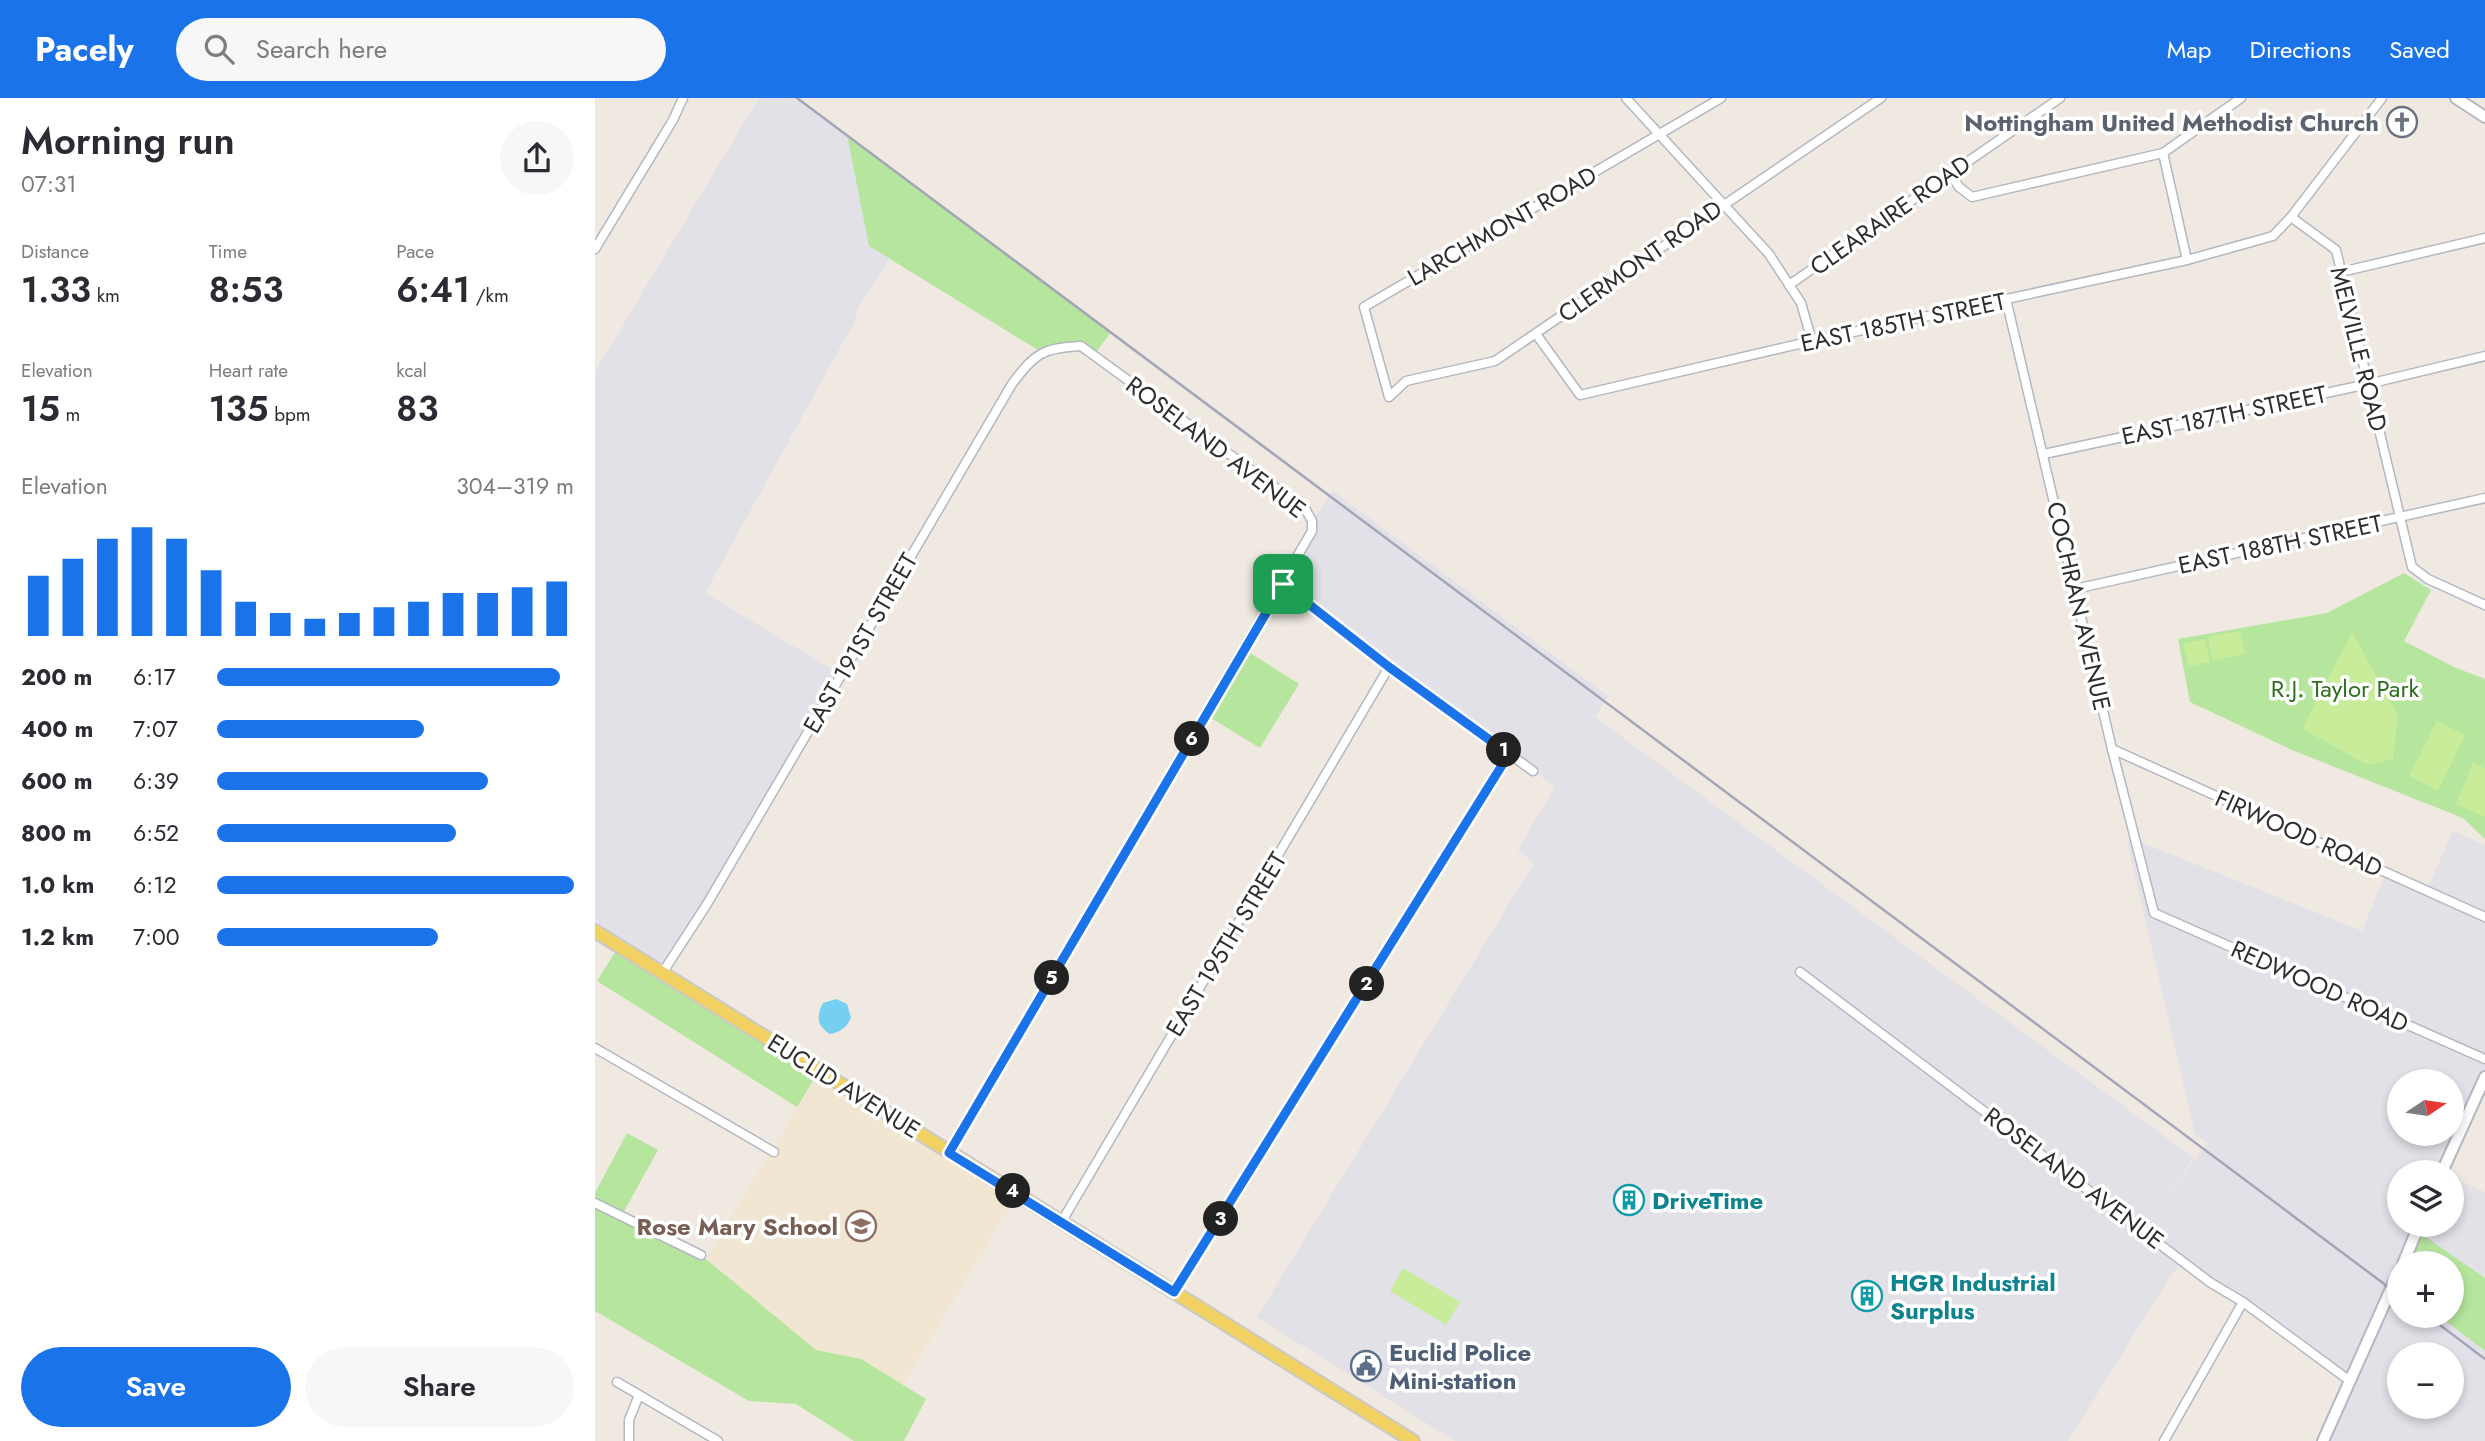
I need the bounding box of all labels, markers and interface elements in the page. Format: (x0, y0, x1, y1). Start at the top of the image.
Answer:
search box (176, 18, 666, 81)
text: Pacely (35, 26, 134, 73)
icon: search (200, 30, 238, 68)
text: Search here (256, 30, 387, 68)
text: Map (2167, 32, 2212, 67)
text: Directions (2250, 32, 2351, 67)
text: Saved (2389, 32, 2450, 67)
place label: Nottingham United Methodist Church (1964, 105, 2379, 140)
church icon: Nottingham United Methodist Church (2385, 105, 2419, 139)
text: Morning run (21, 113, 235, 168)
button: share (500, 121, 574, 195)
street label: CLEARAIRE ROAD (1803, 146, 1977, 284)
street label: LARCHMONT ROAD (1401, 157, 1603, 295)
text: 07:31 (21, 167, 77, 201)
street label: CLERMONT ROAD (1551, 191, 1729, 331)
text: Distance (21, 238, 89, 265)
text: Time (209, 238, 247, 265)
text: Pace (396, 238, 434, 265)
street label: MELVILLE ROAD (2322, 263, 2396, 435)
text: 1.33 (21, 265, 91, 315)
text: 8:53 (209, 265, 283, 315)
text: 6:41 (396, 265, 470, 315)
text: km (91, 282, 120, 309)
text: /km (470, 282, 509, 309)
street label: EAST 185TH STREET (1797, 283, 2009, 361)
text: Elevation (21, 357, 93, 384)
text: Heart rate (209, 357, 288, 384)
text: kcal (396, 357, 427, 384)
street label: ROSELAND AVENUE (1119, 368, 1313, 526)
street label: EAST 187TH STREET (2118, 376, 2330, 454)
text: 15 (21, 384, 60, 434)
text: 135 (209, 384, 268, 434)
text: 83 (396, 384, 438, 434)
text: m (60, 401, 80, 428)
text: bpm (268, 401, 311, 428)
text: Elevation (21, 469, 108, 503)
text: 304–319 m (456, 469, 574, 503)
street label: COCHRAN AVENUE (2038, 498, 2120, 714)
street label: EAST 188TH STREET (2175, 505, 2385, 583)
street label: EAST 191ST STREET (794, 546, 926, 740)
pin (1253, 554, 1313, 614)
icon: arrive (1264, 565, 1302, 603)
text: 200 m (21, 660, 92, 694)
text: 6:17 (133, 660, 176, 694)
park label: R.J. Taylor Park (2271, 671, 2420, 706)
text: 400 m (21, 712, 93, 746)
text: 7:07 (133, 712, 178, 746)
pin: 6 (1175, 722, 1209, 756)
text: 6 (1185, 725, 1198, 752)
pin: 1 (1487, 732, 1521, 768)
text: 1 (1499, 736, 1508, 763)
text: 600 m (21, 764, 93, 798)
text: 6:39 (133, 764, 179, 798)
street label: FIRWOOD ROAD (2210, 780, 2388, 886)
text: 800 m (21, 816, 92, 850)
text: 6:52 (133, 816, 179, 850)
street label: EAST 195TH STREET (1157, 845, 1295, 1043)
text: 1.0 km (21, 868, 94, 902)
text: 6:12 (133, 868, 177, 902)
text: 1.2 km (21, 920, 94, 954)
text: 7:00 (133, 920, 180, 954)
street label: REDWOOD ROAD (2226, 931, 2414, 1041)
pin: 5 (1035, 960, 1070, 996)
text: 5 (1045, 964, 1058, 991)
pin: 2 (1349, 966, 1385, 1001)
text: 2 (1360, 970, 1373, 997)
street label: EUCLID AVENUE (761, 1025, 927, 1147)
north arrow (2387, 1069, 2464, 1146)
map controls (2387, 1069, 2464, 1419)
street label: ROSELAND AVENUE (1977, 1099, 2171, 1257)
button: layers (2387, 1160, 2464, 1237)
pin: 4 (995, 1174, 1031, 1208)
text: 4 (1006, 1177, 1019, 1204)
building icon: DriveTime (1612, 1183, 1646, 1217)
place label: DriveTime (1652, 1183, 1763, 1218)
pin: 3 (1203, 1202, 1239, 1236)
text: 3 (1215, 1205, 1226, 1232)
place label: Rose Mary School (636, 1209, 838, 1244)
school or university icon: Rose Mary School (844, 1209, 878, 1243)
button: + (2387, 1251, 2464, 1328)
place label: HGR Industrial Surplus (1890, 1265, 2056, 1328)
building icon: HGR Industrial Surplus (1850, 1279, 1884, 1313)
place label: Euclid Police Mini-station (1389, 1335, 1531, 1398)
button: − (2387, 1342, 2464, 1419)
button: Save (21, 1347, 291, 1427)
button: Share (305, 1347, 574, 1427)
public building icon: Euclid Police Mini-station (1349, 1349, 1383, 1383)

